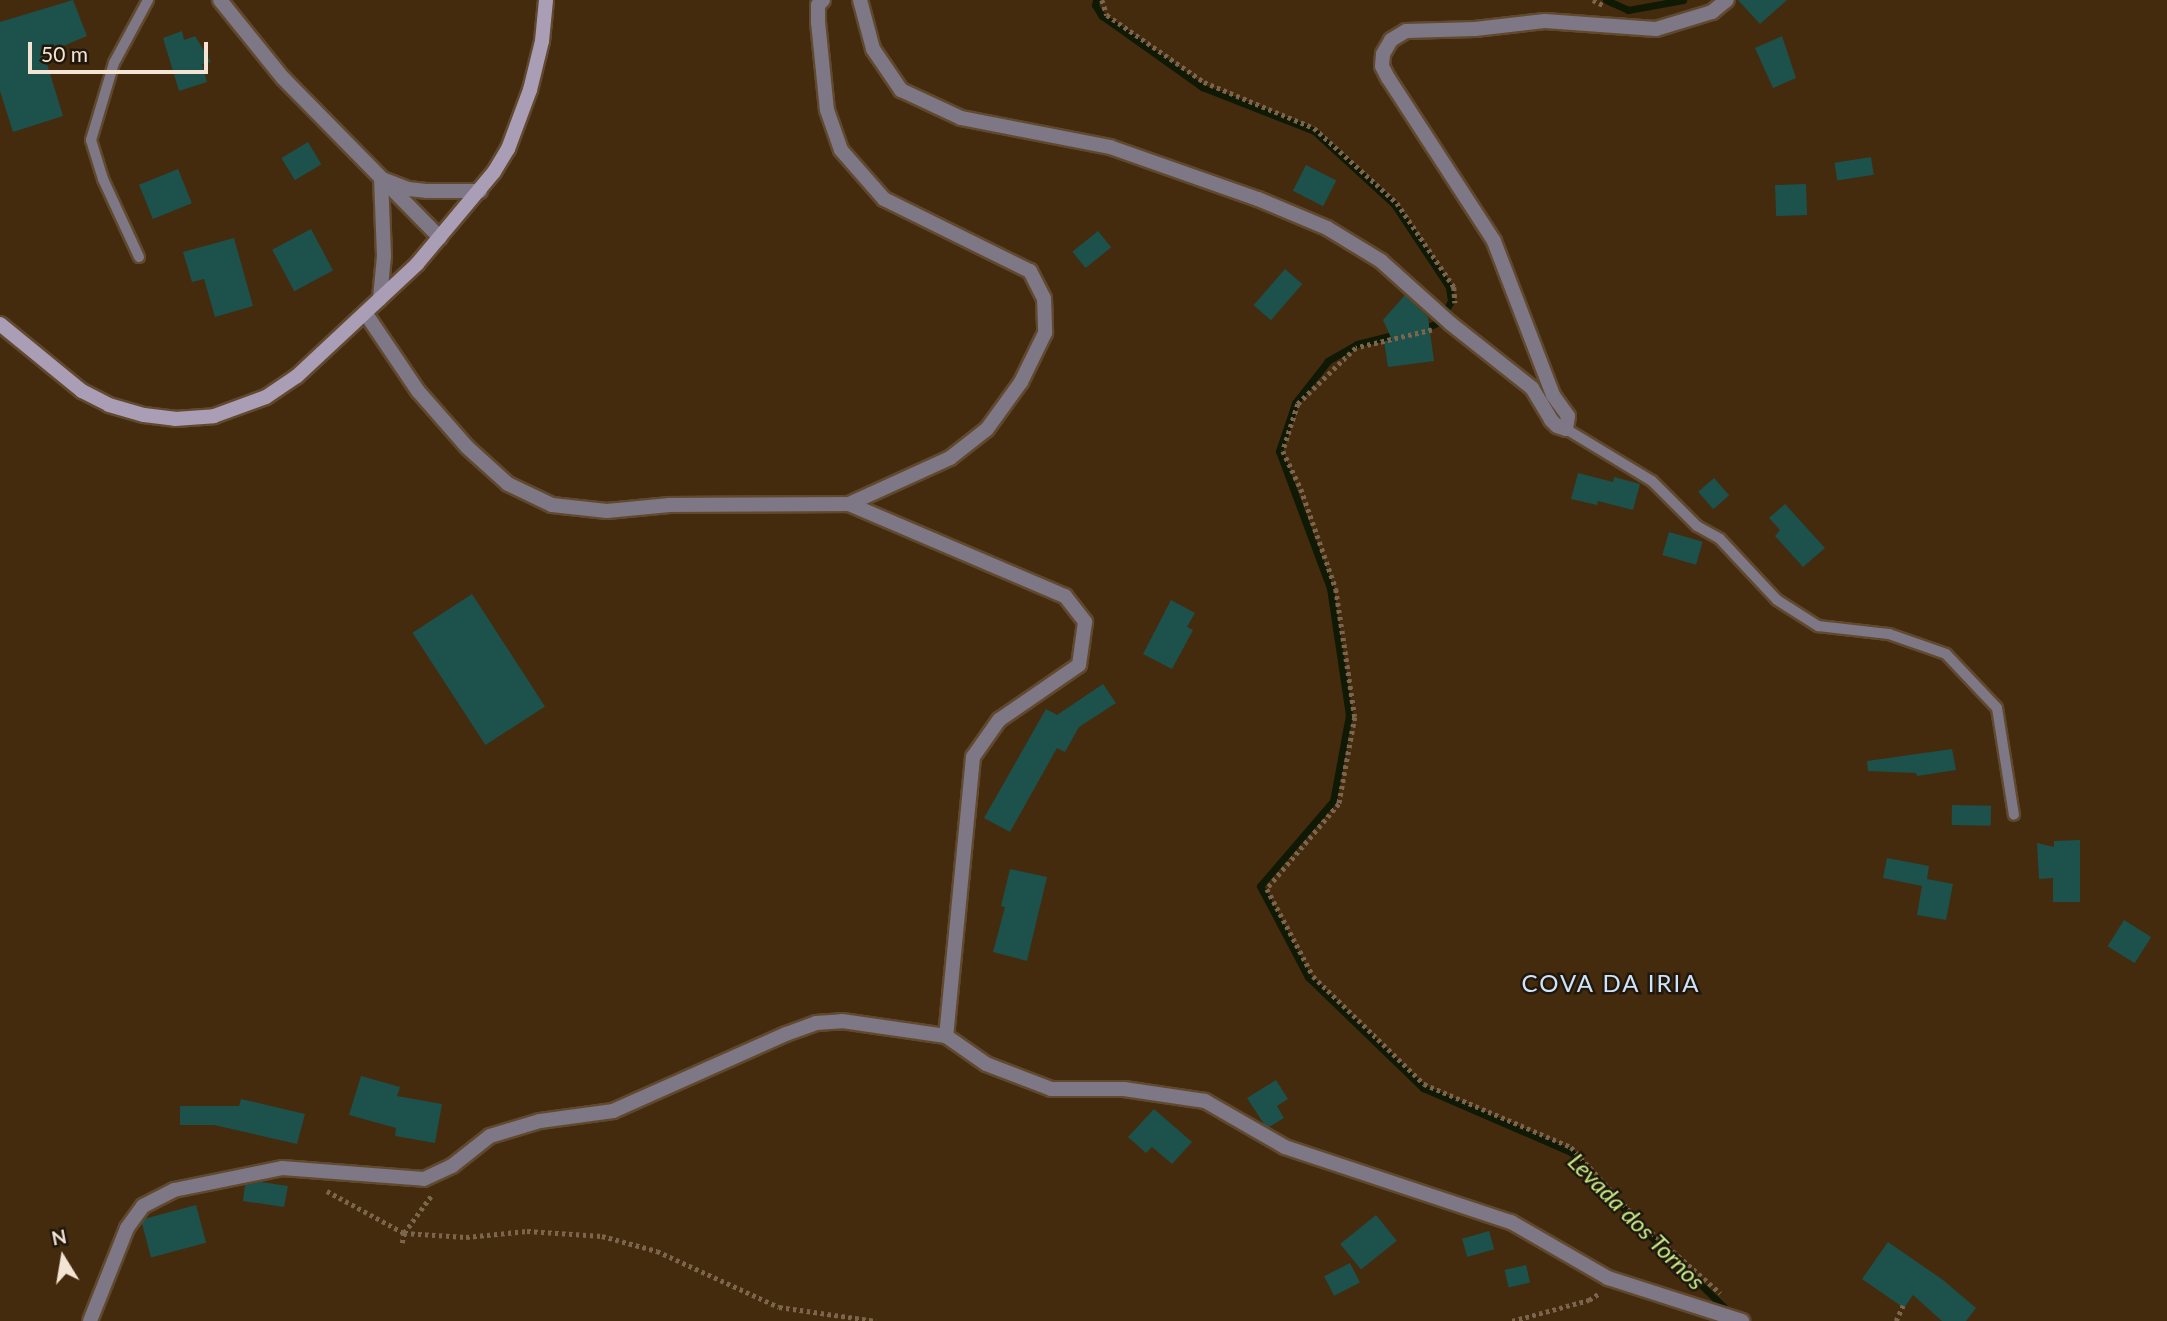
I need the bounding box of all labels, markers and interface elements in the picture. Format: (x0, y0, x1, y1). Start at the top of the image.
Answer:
scale bar (32, 28, 212, 72)
text: 50 m (41, 41, 88, 66)
district label: COVA DA IRIA (1522, 969, 1700, 997)
water label: Levada dos Tornos (1562, 1146, 1712, 1296)
north arrow (28, 1223, 98, 1293)
text: N (50, 1224, 68, 1250)

